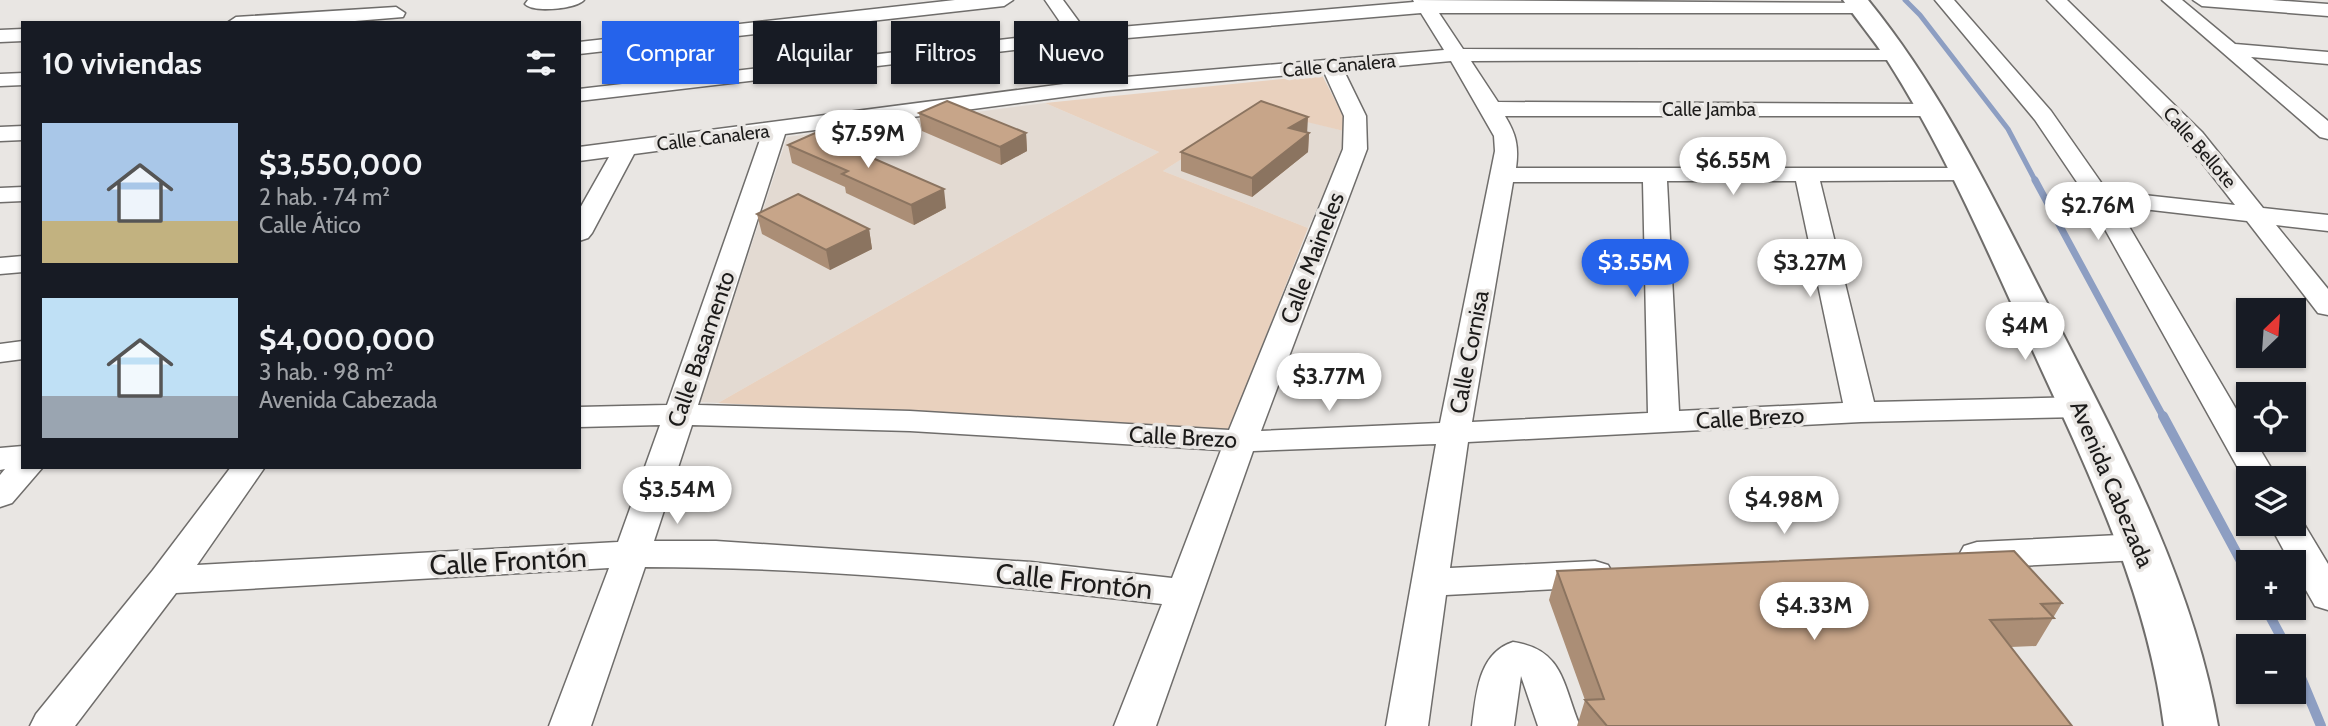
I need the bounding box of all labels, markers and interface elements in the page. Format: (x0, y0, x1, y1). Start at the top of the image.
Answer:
chip: Comprar (602, 21, 739, 84)
chip: Alquilar (753, 21, 877, 84)
chip: Filtros (891, 21, 1000, 84)
chip: Nuevo (1014, 21, 1128, 84)
icon: filters (522, 44, 560, 82)
text: 10 viviendas (42, 45, 202, 82)
street label: Calle Canalera (1282, 49, 1397, 82)
street label: Calle Jamba (1662, 98, 1756, 121)
street label: Calle Bellote (2158, 102, 2241, 193)
pin: $7.59M (811, 110, 925, 170)
street label: Calle Canalera (655, 119, 771, 156)
text: $7.59M (831, 119, 905, 147)
pin: $6.55M (1676, 138, 1790, 197)
text: $3,550,000 (259, 146, 423, 183)
text: $6.55M (1695, 146, 1771, 174)
icon: home (98, 151, 182, 235)
pin: $2.76M (2041, 182, 2155, 242)
text: 2 hab. · 74 m² (259, 183, 390, 211)
street label: Calle Maineles (1274, 188, 1350, 328)
text: $2.76M (2061, 191, 2135, 219)
text: Calle Ático (259, 211, 361, 239)
pin: $3.55M (1578, 240, 1692, 299)
pin: $3.27M (1753, 240, 1867, 299)
text: $3.55M (1598, 248, 1672, 276)
text: $3.27M (1773, 248, 1847, 276)
street label: Calle Basamento (661, 267, 741, 431)
street label: Calle Cornisa (1443, 288, 1495, 416)
north arrow (2236, 298, 2306, 368)
map controls (2236, 298, 2306, 704)
pin: $4M (1991, 302, 2059, 362)
text: $4M (2002, 311, 2048, 339)
text: $4,000,000 (259, 321, 435, 358)
icon: home (98, 326, 182, 410)
pin: $3.77M (1272, 354, 1386, 413)
text: 3 hab. · 98 m² (259, 358, 393, 386)
text: $3.77M (1292, 362, 1366, 390)
button: locate (2236, 382, 2306, 452)
text: Avenida Cabezada (259, 386, 437, 414)
street label: Avenida Cabezada (2064, 396, 2160, 572)
street label: Calle Brezo (1695, 401, 1805, 435)
street label: Calle Brezo (1128, 420, 1238, 454)
pin: $3.54M (620, 466, 734, 526)
button: layers (2236, 466, 2306, 536)
text: $3.54M (639, 475, 715, 503)
pin: $4.98M (1727, 476, 1841, 536)
text: $4.98M (1745, 485, 1823, 513)
street label: Calle Frontón (428, 540, 588, 582)
button: + (2236, 550, 2306, 620)
street label: Calle Frontón (994, 556, 1154, 606)
pin: $4.33M (1757, 582, 1871, 642)
text: $4.33M (1776, 591, 1852, 619)
button: − (2236, 634, 2306, 704)

